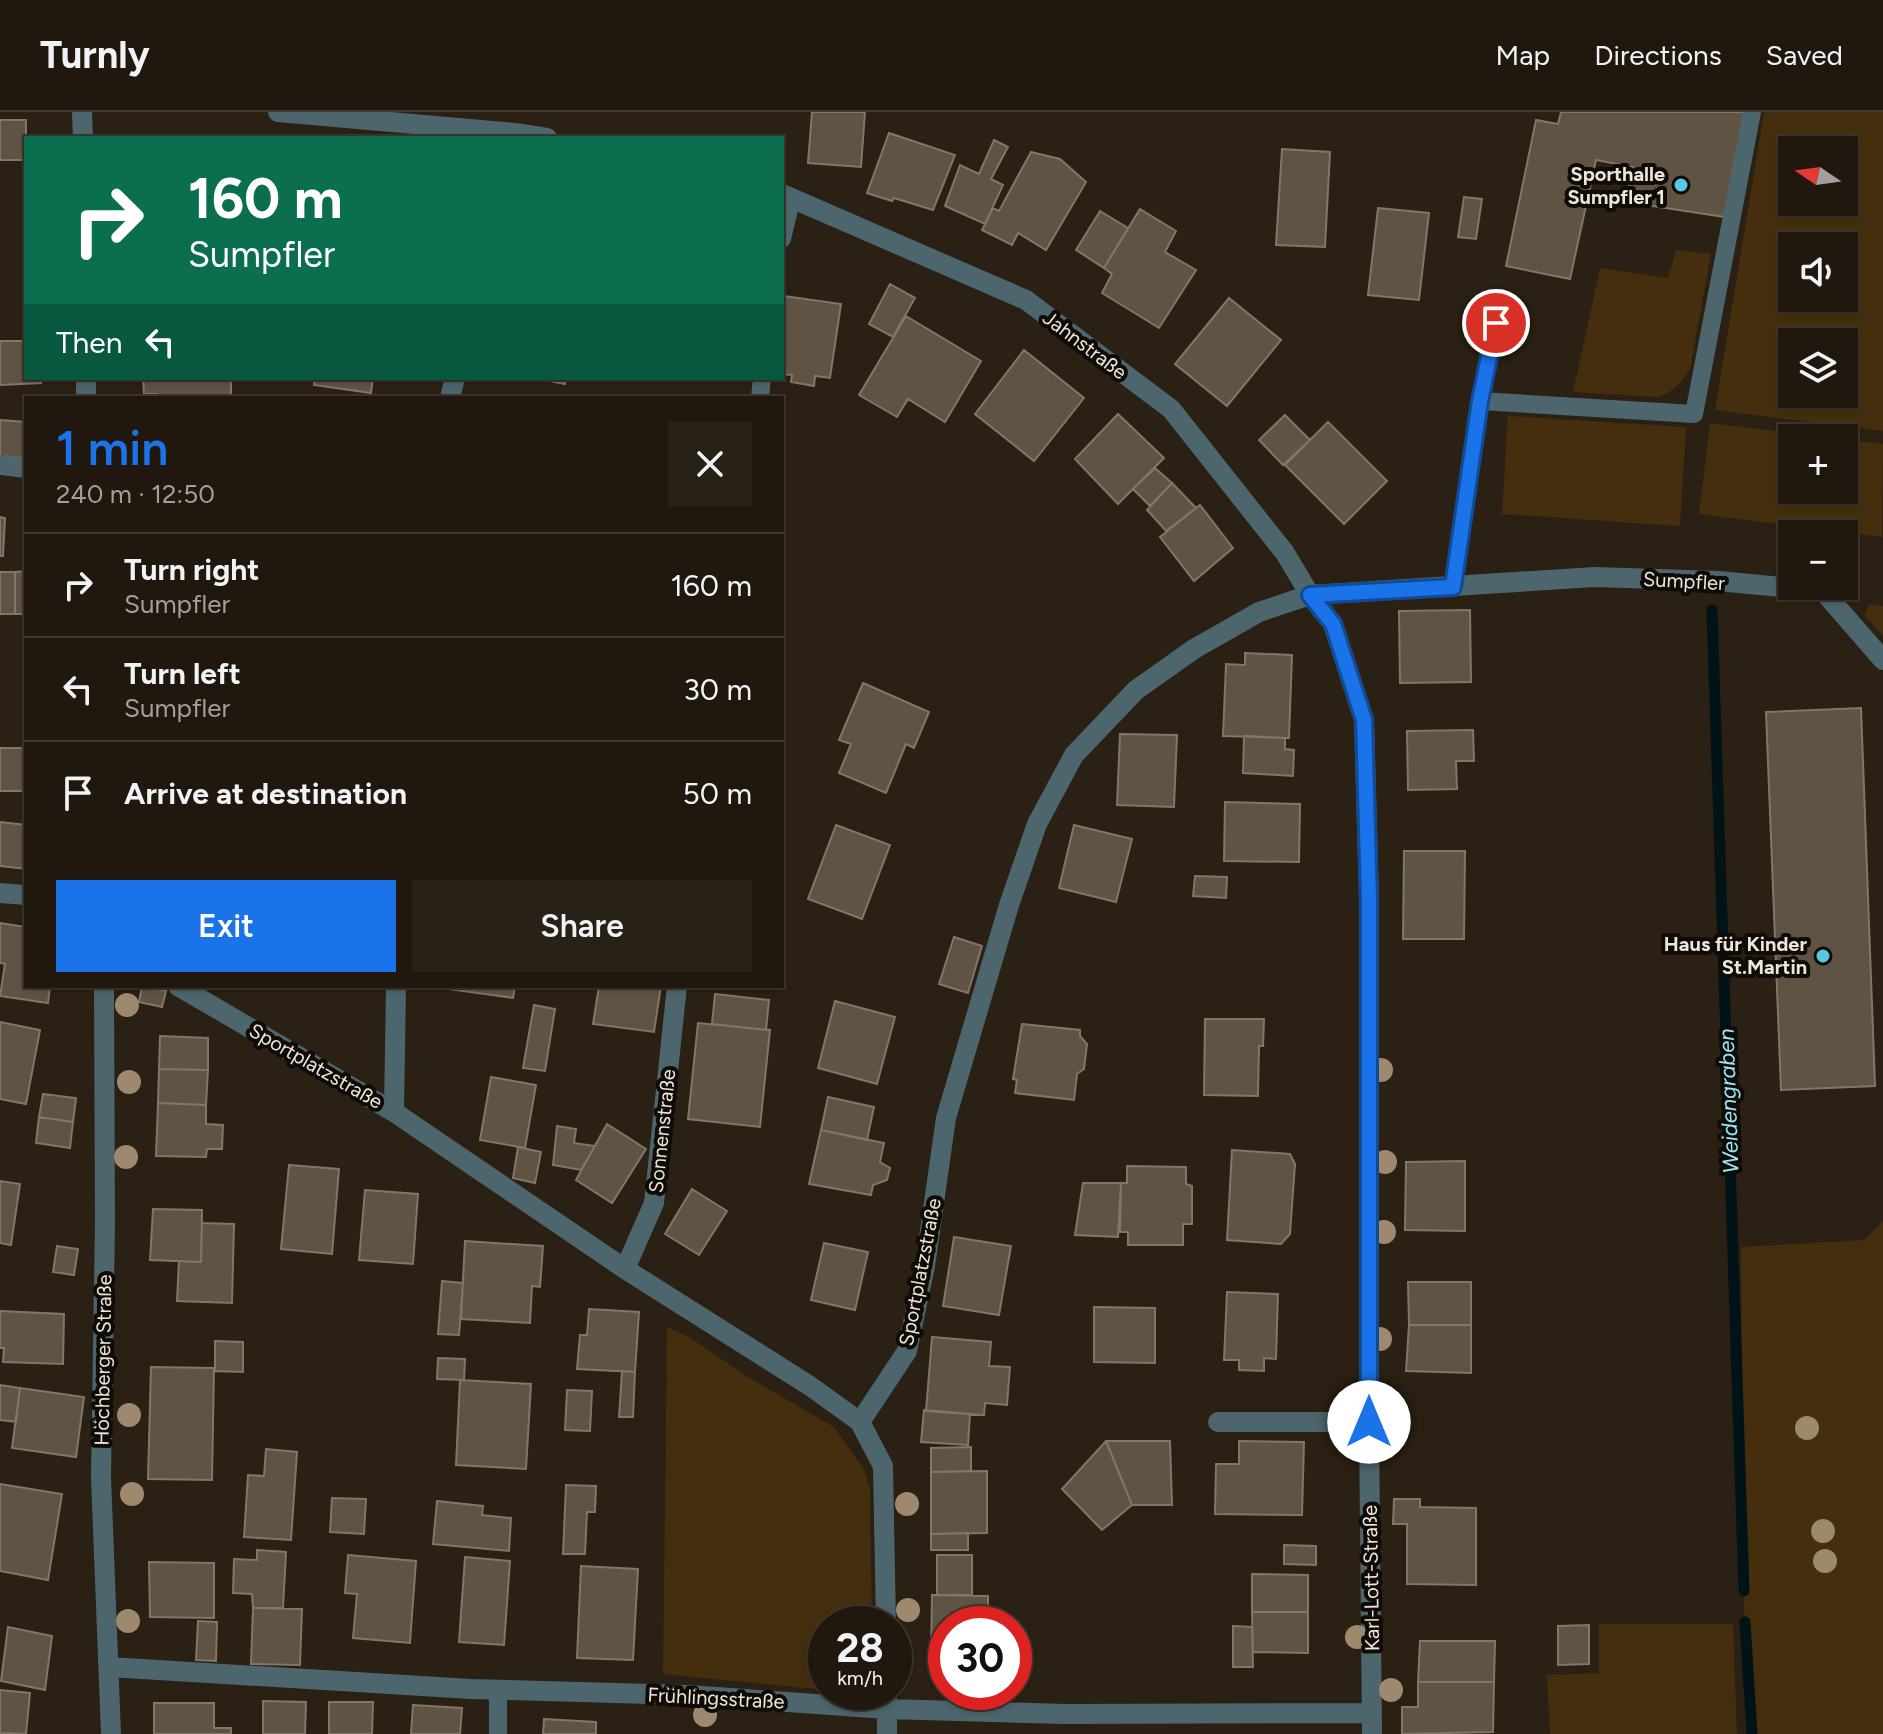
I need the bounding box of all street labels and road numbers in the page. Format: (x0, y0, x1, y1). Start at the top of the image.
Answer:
street label: Jahnstraße (1038, 306, 1132, 384)
street label: Sumpfler (1643, 567, 1726, 595)
street label: Sportplatzstraße (245, 1018, 387, 1114)
street label: Sonnenstraße (644, 1068, 680, 1194)
street label: Sportplatzstraße (894, 1196, 946, 1348)
street label: Höchberger Straße (90, 1274, 116, 1446)
street label: Karl-Lott-Straße (1358, 1505, 1384, 1651)
street label: Frühlingsstraße (647, 1682, 785, 1714)

